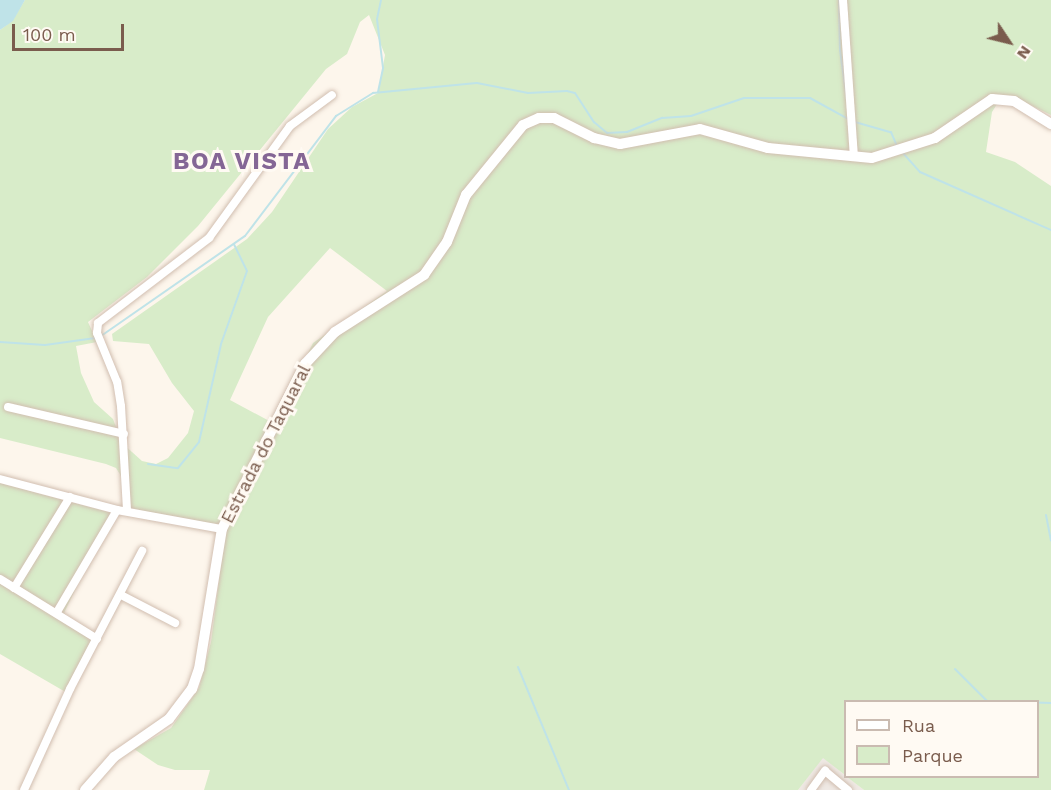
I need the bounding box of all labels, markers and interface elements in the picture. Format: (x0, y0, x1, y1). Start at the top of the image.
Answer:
scale bar (15, 12, 128, 50)
north arrow (979, 12, 1039, 72)
text: 100 m (23, 24, 76, 45)
text: N (1013, 42, 1035, 63)
district label: BOA VISTA (172, 148, 312, 176)
street label: Estrada do Taquaral (216, 361, 316, 527)
legend (844, 700, 1039, 778)
text: Rua (902, 715, 935, 736)
text: Parque (902, 745, 963, 766)

